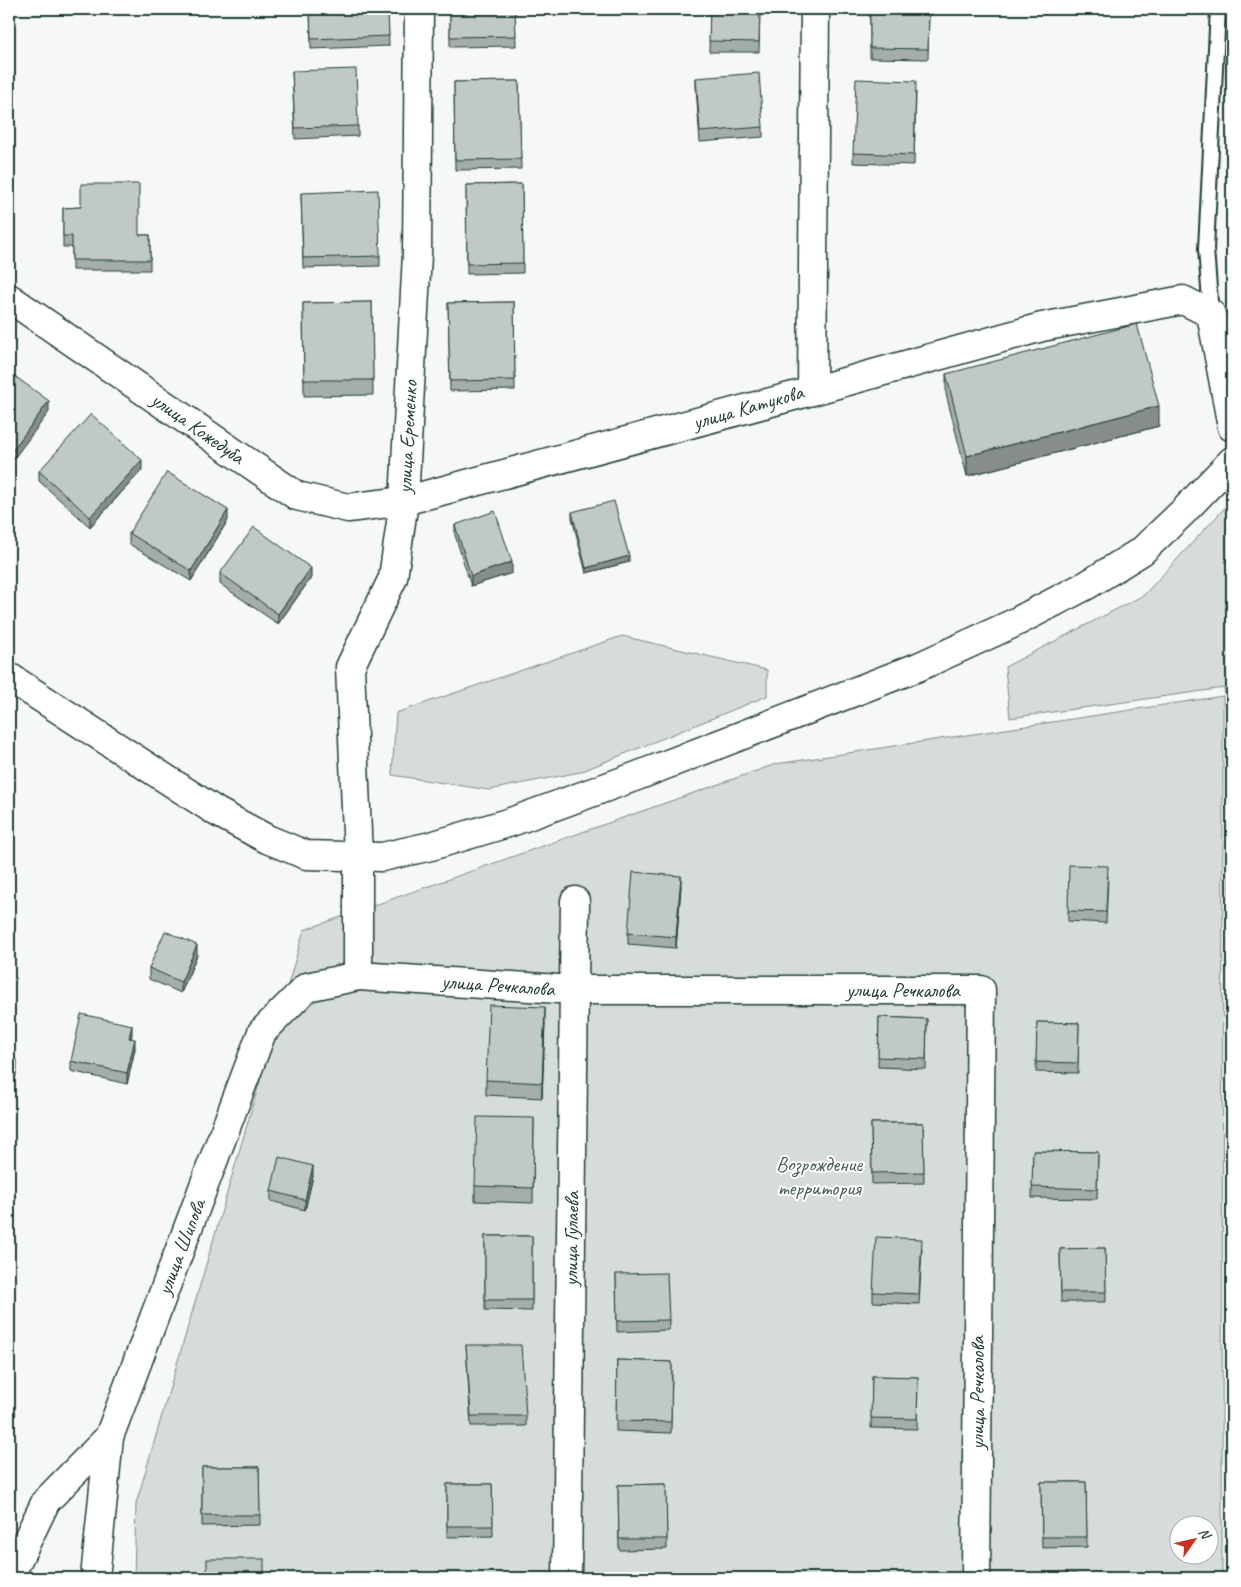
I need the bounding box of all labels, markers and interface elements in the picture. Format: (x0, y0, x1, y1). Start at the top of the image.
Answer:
street label: улица Еременко (391, 378, 423, 496)
street label: улица Катукова (688, 378, 808, 436)
street label: улица Кожедуба (145, 385, 251, 471)
street label: улица Речкалова (438, 968, 557, 1002)
street label: улица Речкалова (844, 977, 962, 1003)
park label: Возрождение территория (776, 1151, 863, 1201)
street label: улица Гулаева (557, 1189, 585, 1289)
street label: улица Шипова (150, 1193, 212, 1300)
street label: улица Речкалова (964, 1334, 990, 1452)
north arrow (1168, 1514, 1218, 1564)
text: N (1195, 1525, 1215, 1543)

